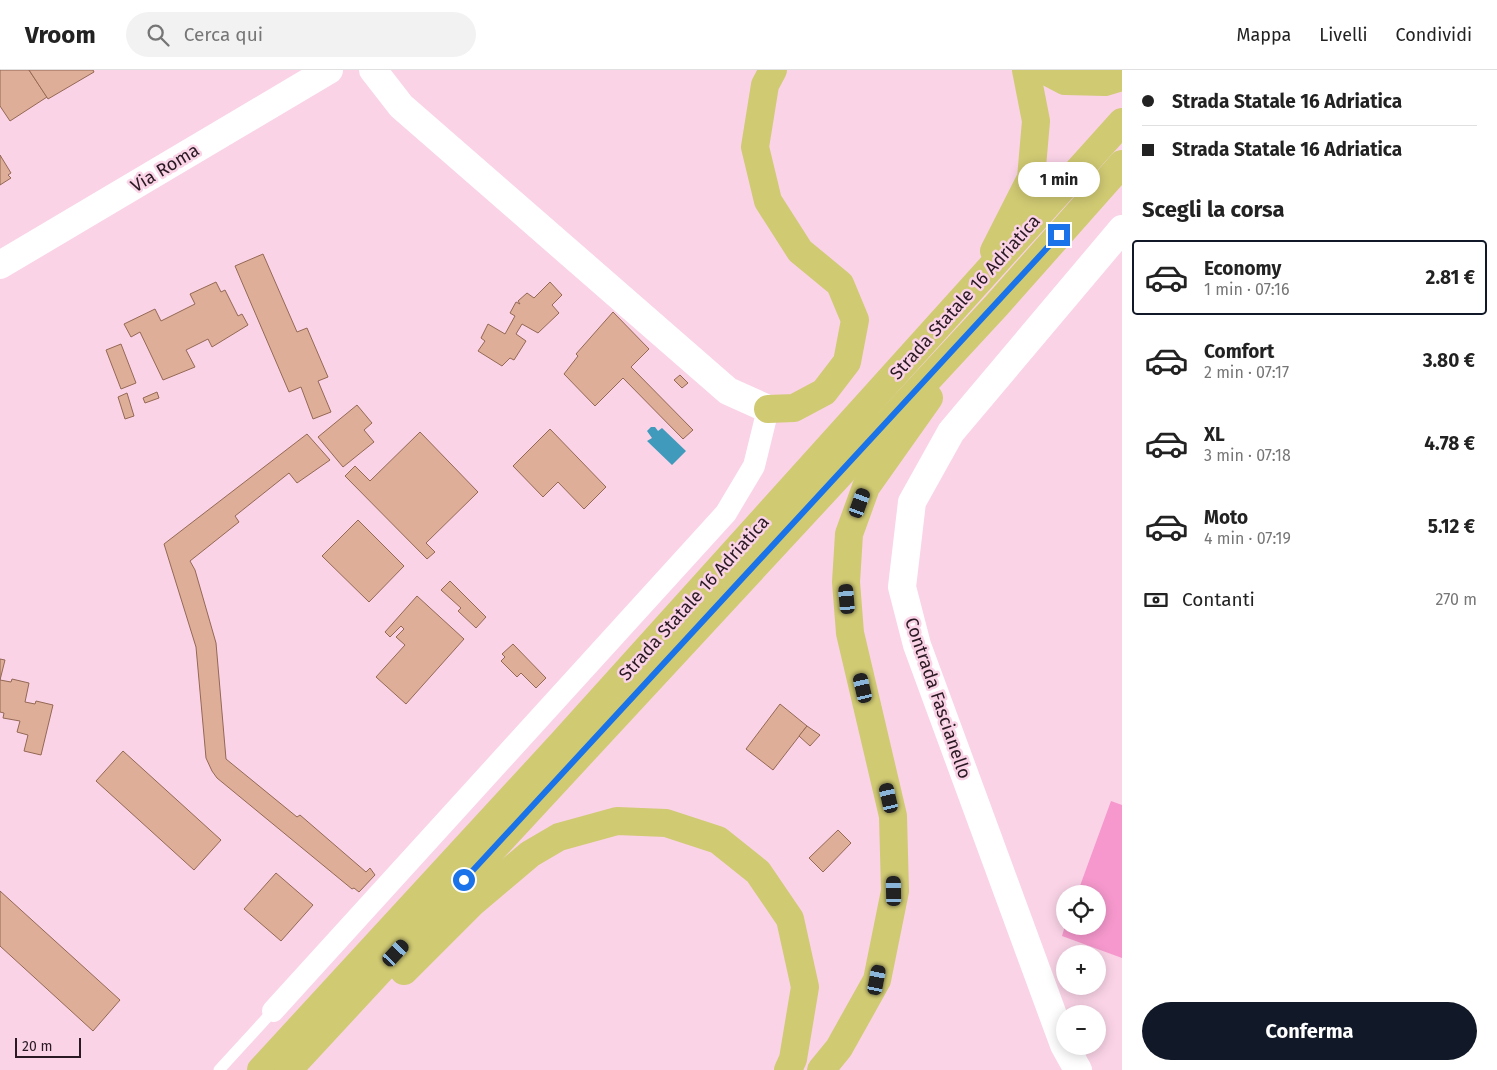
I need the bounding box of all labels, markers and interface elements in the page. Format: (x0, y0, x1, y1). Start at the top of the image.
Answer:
search box (126, 12, 476, 57)
text: Vroom (25, 21, 96, 49)
icon: search (144, 21, 172, 49)
text: Cerca qui (184, 23, 263, 46)
text: Mappa (1237, 24, 1291, 46)
text: Livelli (1319, 24, 1368, 46)
text: Condividi (1396, 24, 1472, 46)
text: Strada Statale 16 Adriatica (1172, 90, 1402, 113)
text: Strada Statale 16 Adriatica (1172, 138, 1402, 161)
street label: Via Roma (127, 139, 203, 197)
callout: 1 min (1018, 162, 1100, 198)
text: 1 min (1040, 170, 1078, 189)
text: Scegli la corsa (1142, 196, 1285, 223)
street label: Strada Statale 16 Adriatica (885, 210, 1045, 384)
route end (1048, 224, 1070, 246)
icon: car (1144, 255, 1189, 300)
text: Economy (1204, 257, 1281, 280)
text: 2.81 € (1426, 266, 1475, 289)
text: 1 min · 07:16 (1204, 280, 1289, 299)
icon: car (1144, 338, 1189, 383)
text: Comfort (1204, 340, 1274, 363)
text: 3.80 € (1423, 349, 1475, 372)
text: 2 min · 07:17 (1204, 363, 1289, 382)
icon: car (1144, 421, 1189, 466)
text: XL (1204, 423, 1225, 446)
text: 4.78 € (1424, 432, 1475, 455)
text: 3 min · 07:18 (1204, 446, 1291, 465)
car (847, 486, 872, 520)
icon: car (1144, 504, 1189, 549)
text: Moto (1204, 506, 1248, 529)
street label: Strada Statale 16 Adriatica (614, 511, 774, 685)
text: 5.12 € (1428, 515, 1475, 538)
text: 4 min · 07:19 (1204, 529, 1291, 548)
car (838, 583, 855, 615)
icon: cash (1142, 586, 1170, 614)
text: Contanti (1182, 588, 1255, 611)
text: 270 m (1435, 590, 1477, 609)
street label: Contrada Fascianello (900, 614, 976, 782)
car (852, 672, 873, 704)
car (878, 782, 899, 814)
route start (453, 869, 475, 891)
car (886, 876, 901, 906)
map controls (1056, 885, 1106, 1055)
button: locate (1056, 885, 1106, 935)
car (380, 937, 411, 969)
button: + (1056, 945, 1106, 995)
car (866, 964, 887, 996)
button: Conferma (1142, 1002, 1477, 1060)
button: − (1056, 1005, 1106, 1055)
scale bar (15, 1035, 81, 1058)
text: 20 m (22, 1038, 52, 1055)

